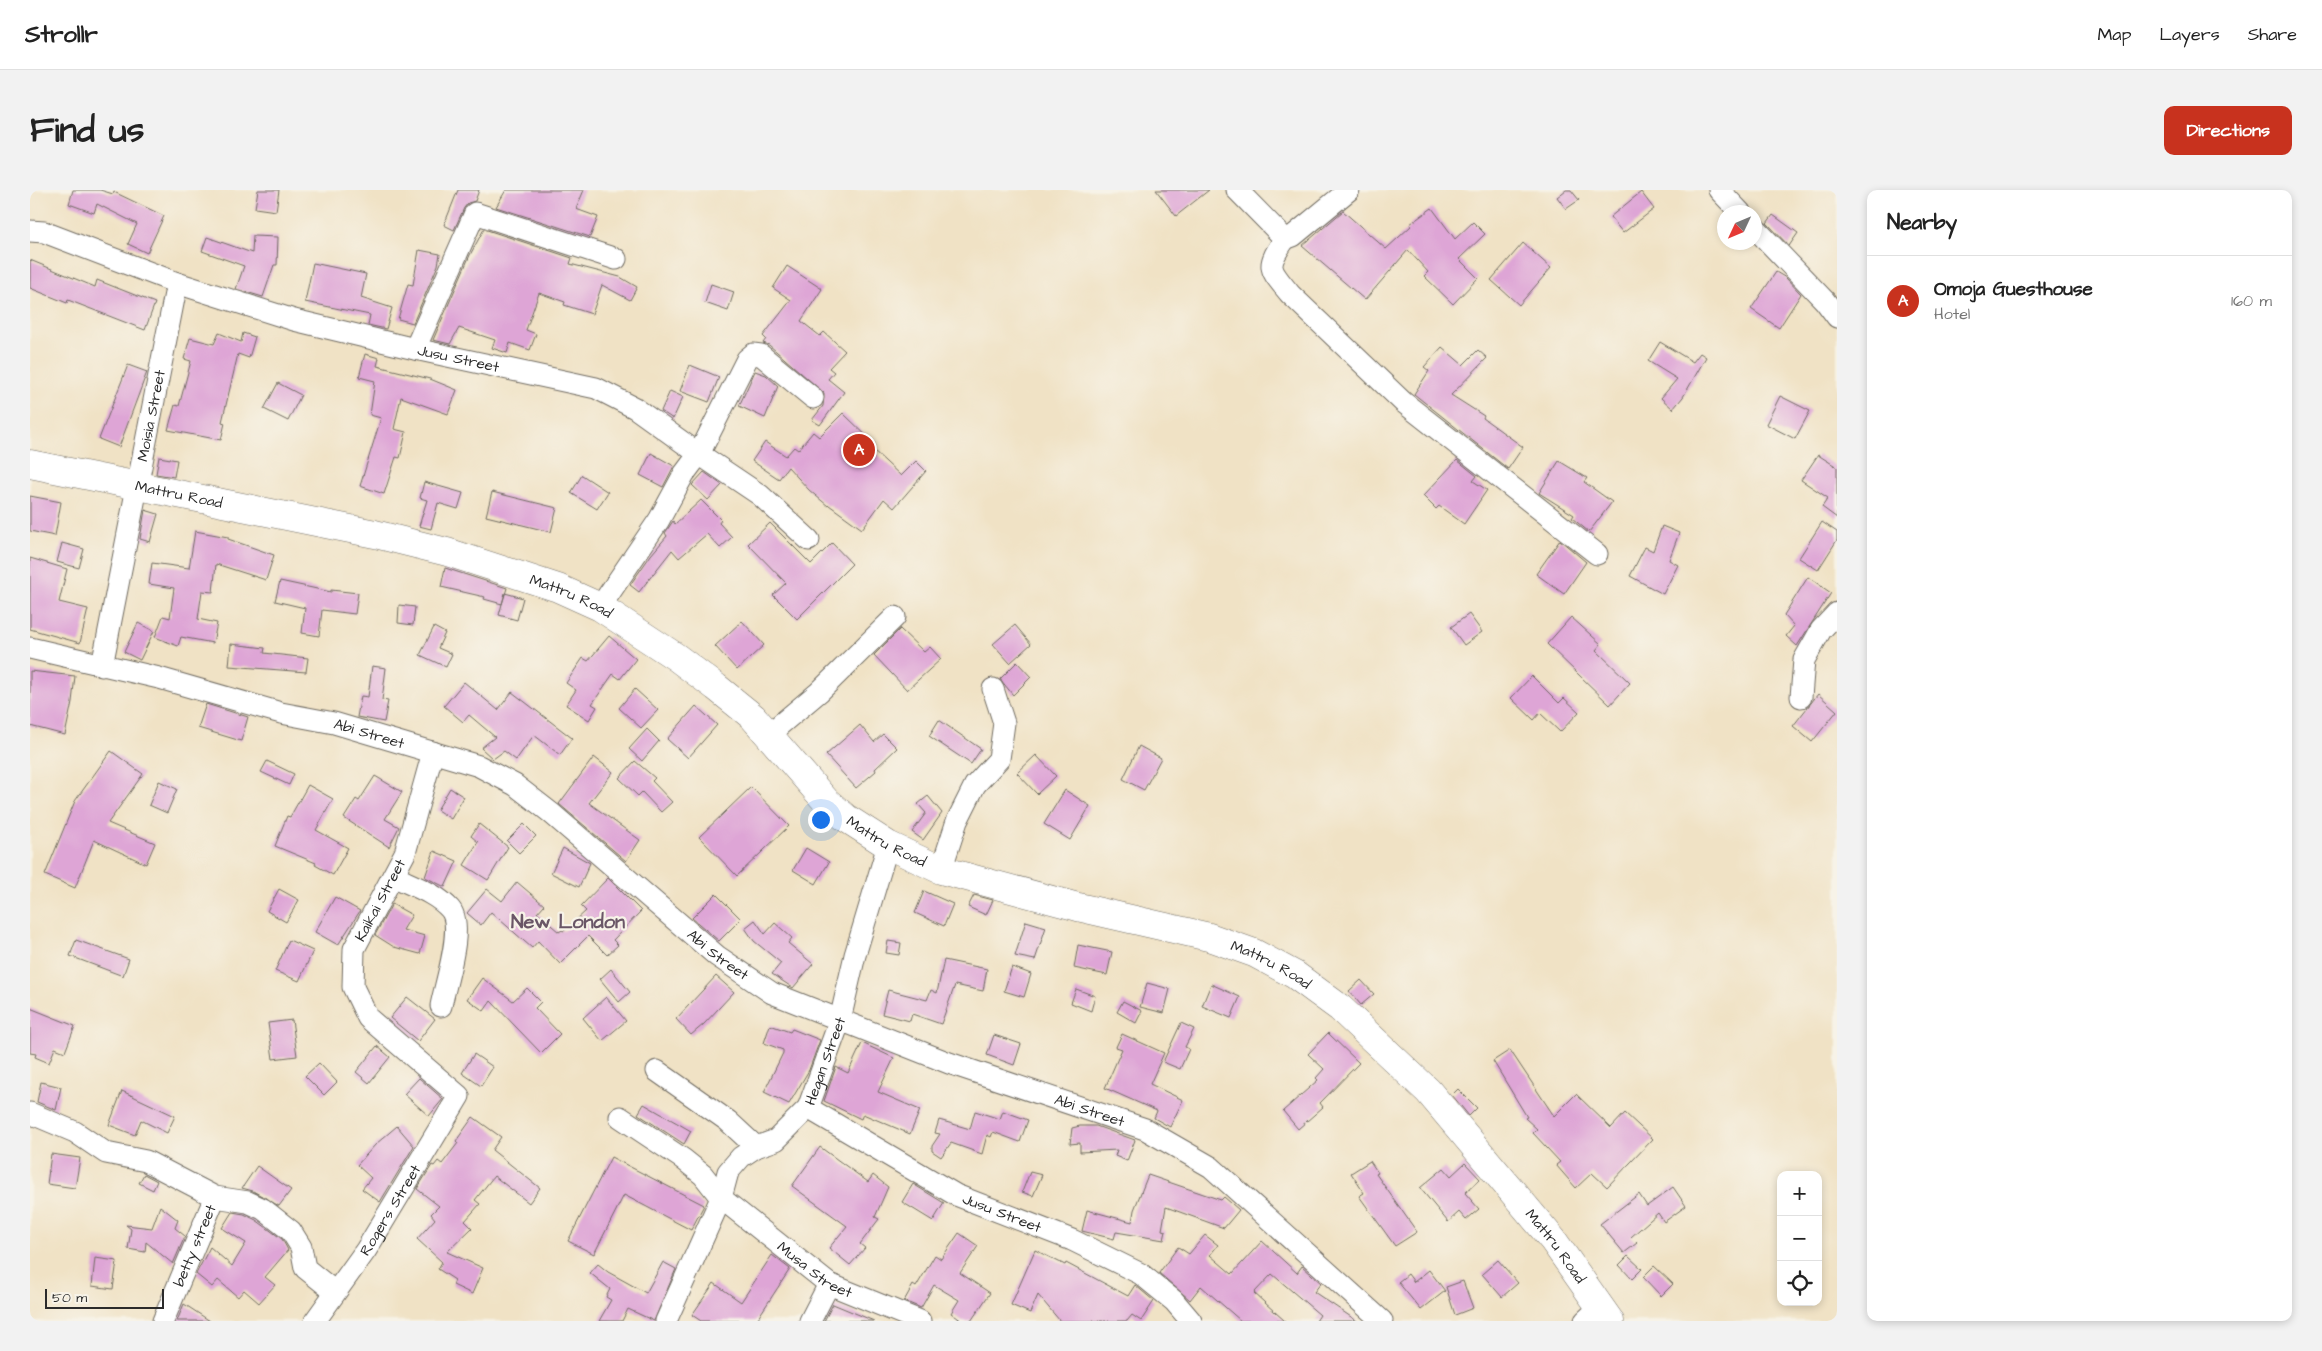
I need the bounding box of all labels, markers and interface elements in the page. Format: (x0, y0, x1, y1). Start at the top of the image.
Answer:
text: Strollr (25, 18, 98, 52)
text: Map (2097, 22, 2131, 47)
text: Layers (2159, 22, 2220, 47)
text: Share (2248, 22, 2297, 47)
text: Find us (30, 106, 144, 155)
button: Directions (2164, 106, 2292, 155)
north arrow (1717, 205, 1762, 250)
text: Nearby (1887, 208, 1957, 237)
text: Omoja Guesthouse (1934, 276, 2093, 303)
text: A (1898, 290, 1908, 312)
text: 160 m (2231, 290, 2272, 312)
text: Hotel (1934, 303, 1970, 325)
street label: Jusu Street (415, 340, 501, 378)
street label: Moisia Street (132, 368, 171, 463)
pin: A (843, 431, 875, 469)
street label: Mattru Road (133, 476, 225, 514)
street label: Mattru Road (527, 569, 617, 624)
street label: Abi Street (331, 714, 407, 754)
your location (808, 807, 834, 833)
street label: Mattru Road (842, 811, 930, 873)
street label: Kaikai Street (350, 855, 411, 945)
district label: New London (511, 908, 625, 936)
street label: Abi Street (682, 925, 753, 985)
street label: Mattru Road (1228, 936, 1316, 995)
street label: Hegan Street (800, 1014, 851, 1108)
street label: Abi Street (1052, 1089, 1127, 1132)
street label: Rogers Street (355, 1161, 426, 1260)
map controls (1777, 1171, 1822, 1306)
button: + (1777, 1171, 1822, 1216)
street label: Jusu Street (959, 1188, 1044, 1238)
street label: betty street (169, 1201, 222, 1290)
street label: Mattru Road (1520, 1205, 1591, 1288)
button: − (1777, 1216, 1822, 1261)
street label: Musa Street (773, 1237, 855, 1303)
button: locate (1777, 1261, 1822, 1306)
scale bar (45, 1286, 164, 1309)
text: 50 m (52, 1288, 87, 1308)

